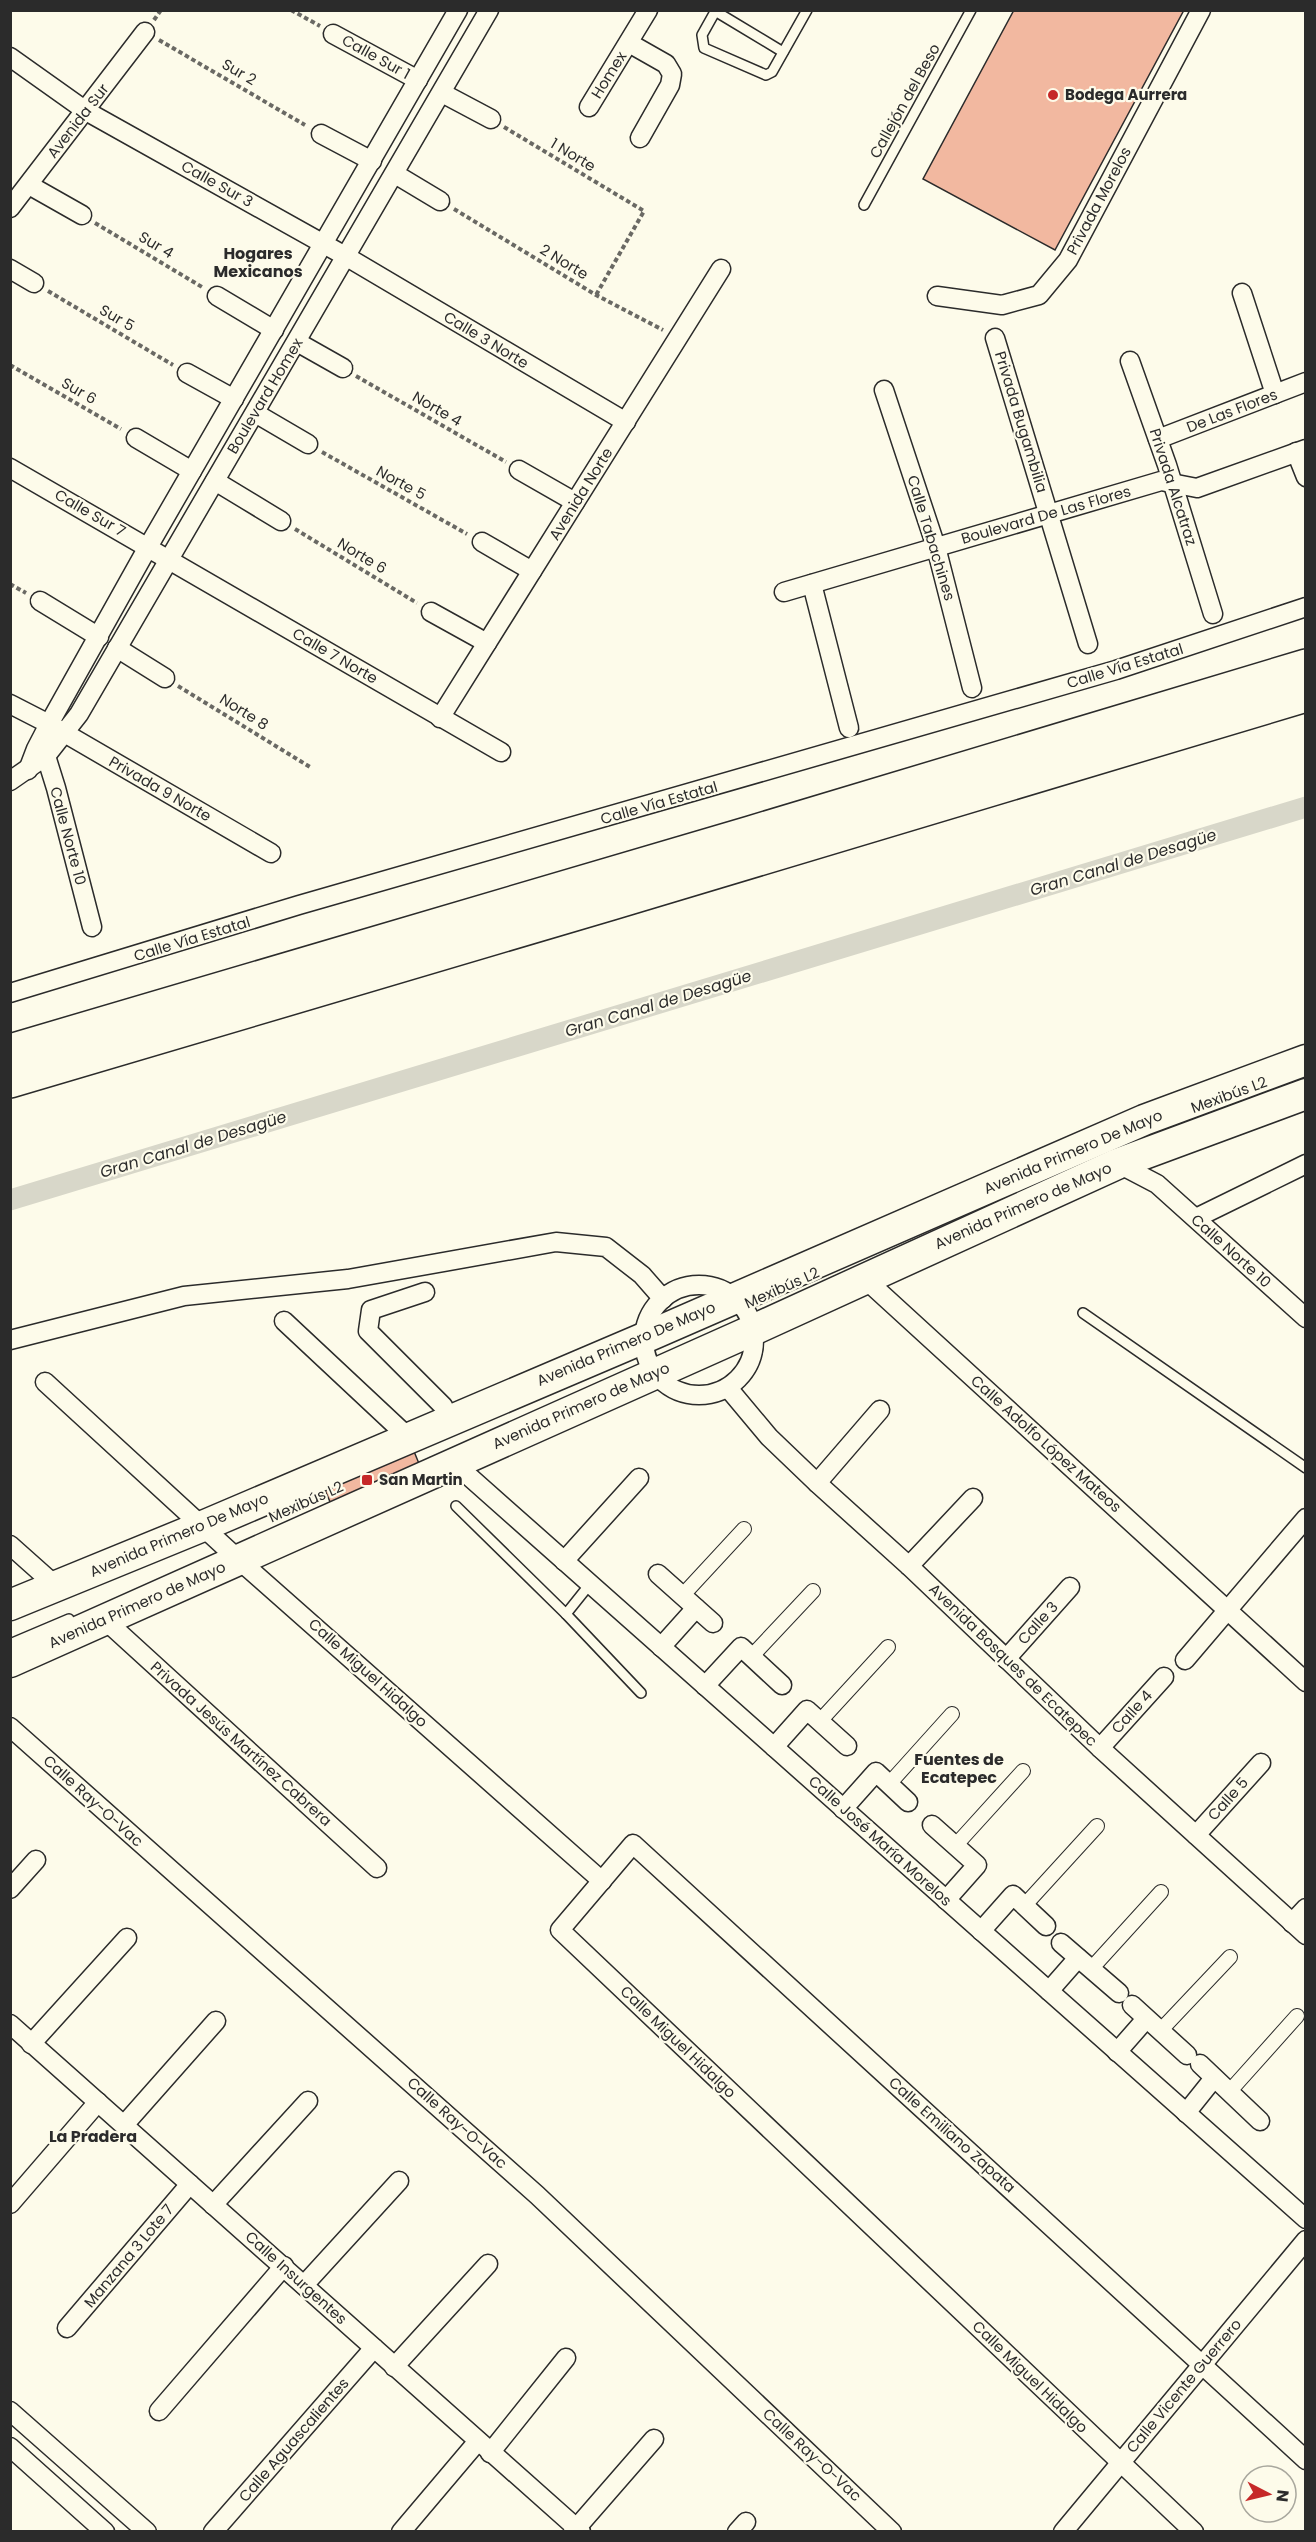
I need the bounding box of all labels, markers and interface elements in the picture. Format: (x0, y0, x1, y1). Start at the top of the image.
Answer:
street label: Calle Sur 1 (338, 29, 414, 84)
street label: Callejón del Beso (864, 40, 945, 162)
street label: Homex (586, 47, 631, 102)
street label: Sur 2 (218, 53, 260, 90)
street label: Avenida Sur (42, 79, 114, 162)
place label: Bodega Aurrera (1065, 84, 1187, 105)
marker: Bodega Aurrera (1046, 88, 1060, 102)
street label: 1 Norte (547, 133, 600, 176)
street label: Privada Morelos (1061, 143, 1136, 258)
street label: Calle Sur 3 (177, 155, 257, 212)
street label: Sur 4 (135, 226, 178, 263)
street label: 2 Norte (536, 239, 592, 284)
district label: Hogares Mexicanos (213, 242, 303, 283)
street label: Sur 5 (96, 299, 139, 336)
street label: Calle 3 Norte (440, 306, 533, 373)
street label: Boulevard Homex (222, 334, 307, 458)
street label: Privada Bugambilia (990, 349, 1053, 495)
street label: Sur 6 (58, 372, 101, 409)
street label: De Las Flores (1183, 383, 1281, 438)
street label: Norte 4 (409, 386, 466, 431)
street label: Privada Alcatraz (1145, 426, 1202, 548)
street label: Avenida Norte (544, 443, 618, 544)
street label: Norte 5 (373, 460, 430, 505)
street label: Calle Tabachines (902, 473, 961, 603)
street label: Boulevard De Las Flores (959, 480, 1133, 549)
street label: Calle Sur 7 (51, 484, 130, 541)
street label: Norte 6 (334, 533, 391, 578)
street label: Calle 7 Norte (289, 623, 382, 688)
street label: Calle Vía Estatal (1064, 638, 1186, 693)
street label: Norte 8 (216, 688, 273, 735)
street label: Privada 9 Norte (105, 751, 215, 826)
street label: Calle Vía Estatal (598, 776, 720, 829)
street label: Calle Norte 10 (45, 784, 92, 887)
water label: Gran Canal de Desagüe (1027, 823, 1219, 902)
street label: Calle Vía Estatal (131, 911, 253, 966)
water label: Gran Canal de Desagüe (562, 964, 754, 1043)
street label: Mexibús L2 (1188, 1071, 1270, 1118)
street label: Avenida Primero De Mayo (980, 1104, 1165, 1199)
water label: Gran Canal de Desagüe (97, 1105, 289, 1184)
street label: Avenida Primero de Mayo (931, 1157, 1115, 1254)
street label: Calle Norte 10 (1187, 1209, 1276, 1292)
street label: Mexibús L2 (741, 1262, 823, 1313)
street label: Avenida Primero De Mayo (533, 1296, 718, 1391)
street label: Avenida Primero de Mayo (489, 1357, 673, 1454)
street label: Calle Adolfo López Mateos (966, 1370, 1126, 1517)
place label: San Martin (379, 1469, 463, 1490)
marker: San Martin (360, 1473, 374, 1487)
street label: Mexibús L2 (265, 1476, 347, 1527)
street label: Avenida Primero De Mayo (86, 1487, 271, 1582)
street label: Avenida Primero de Mayo (45, 1556, 229, 1653)
street label: Avenida Bosques de Ecatepec (925, 1578, 1102, 1751)
street label: Calle 3 (1013, 1597, 1063, 1649)
street label: Calle Miguel Hidalgo (304, 1613, 432, 1732)
street label: Privada Jesús Martínez Cabrera (146, 1656, 337, 1831)
street label: Calle 4 (1106, 1685, 1157, 1738)
district label: Fuentes de Ecatepec (914, 1748, 1004, 1789)
street label: Calle Ray-O-Vac (39, 1750, 148, 1851)
street label: Calle José María Morelos (804, 1771, 957, 1911)
street label: Calle 5 (1202, 1772, 1253, 1825)
street label: Calle Miguel Hidalgo (616, 1981, 741, 2103)
street label: Calle Ray-O-Vac (403, 2072, 512, 2173)
street label: Calle Emiliano Zapata (884, 2072, 1020, 2197)
district label: La Pradera (49, 2125, 137, 2148)
street label: Manzana 3 Lote 7 (79, 2199, 178, 2312)
street label: Calle Insurgentes (241, 2226, 352, 2329)
street label: Calle Vicente Guerrero (1121, 2314, 1246, 2457)
street label: Calle Miguel Hidalgo (968, 2316, 1093, 2438)
street label: Calle Aguascalientes (234, 2373, 354, 2506)
street label: Calle Ray-O-Vac (758, 2403, 866, 2506)
north arrow (1238, 2464, 1298, 2524)
text: N (1270, 2488, 1295, 2503)

